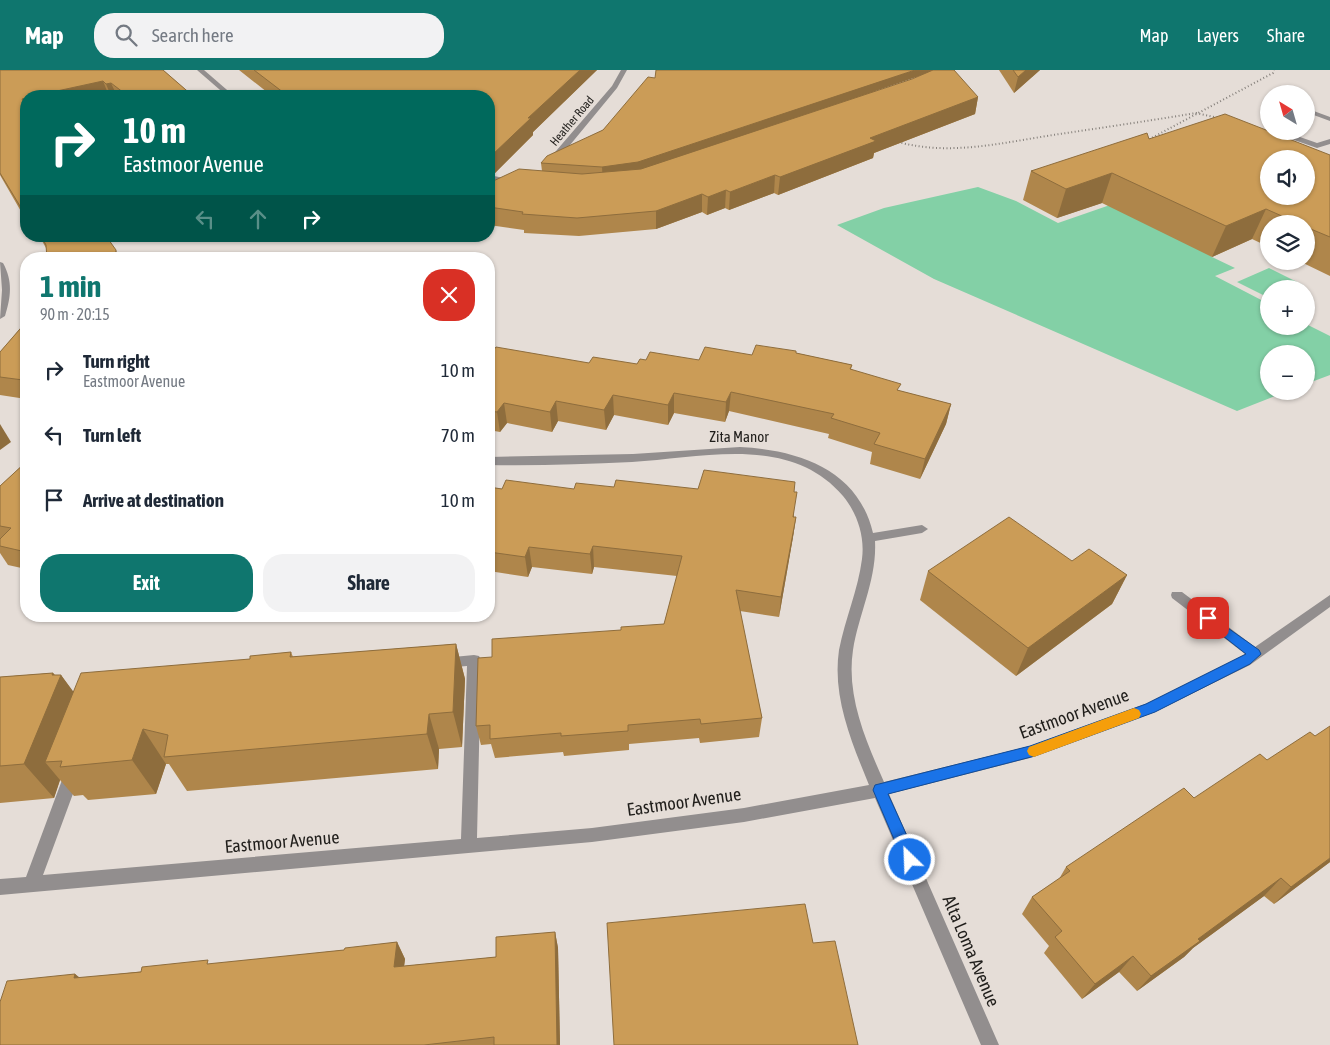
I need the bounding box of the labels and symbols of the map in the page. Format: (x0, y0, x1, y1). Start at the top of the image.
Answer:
north arrow (1260, 85, 1315, 140)
street label: Heather Road (547, 93, 597, 149)
street label: Zita Manor (709, 428, 769, 445)
pin (1187, 597, 1229, 639)
street label: Eastmoor Avenue (1016, 684, 1131, 743)
street label: Eastmoor Avenue (625, 783, 742, 820)
street label: Eastmoor Avenue (224, 826, 340, 857)
position arrow (883, 833, 935, 885)
street label: Alta Loma Avenue (939, 892, 1004, 1010)

